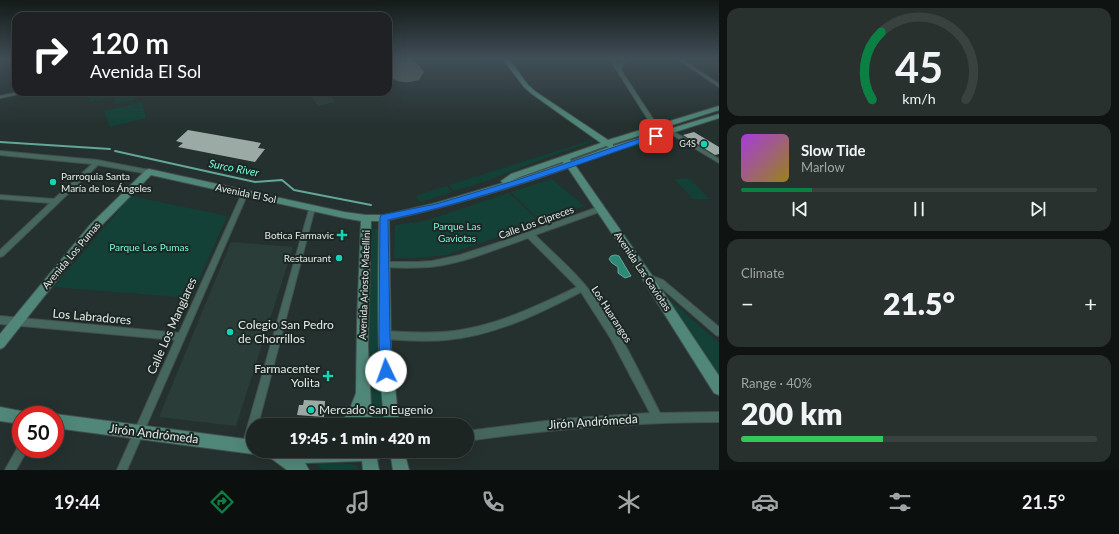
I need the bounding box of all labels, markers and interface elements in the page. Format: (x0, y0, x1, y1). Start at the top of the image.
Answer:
text: 120 m (90, 26, 169, 60)
icon: right (24, 28, 76, 80)
text: 45 (895, 42, 943, 92)
text: Avenida El Sol (90, 60, 201, 82)
text: km/h (902, 89, 936, 106)
pin (639, 119, 673, 153)
icon: arrive (645, 125, 667, 147)
place label: G4S (679, 138, 696, 149)
marker: G4S (699, 139, 709, 149)
text: Slow Tide (801, 141, 866, 159)
water label: Surco River (208, 156, 261, 179)
text: Marlow (801, 159, 845, 175)
place label: Parroquia Santa María de los Ángeles (61, 170, 151, 194)
marker: Parroquia Santa María de los Ángeles (48, 177, 58, 187)
street label: Avenida El Sol (214, 181, 278, 205)
icon: previous (789, 198, 811, 220)
icon: pause (908, 198, 930, 220)
icon: next (1027, 198, 1049, 220)
street label: Calle Los Cipreces (497, 203, 575, 241)
street label: Avenida Los Pumas (39, 219, 103, 291)
park label: Parque Las Gaviotas (433, 220, 481, 244)
place label: Botica Farmavic (265, 229, 334, 241)
street label: Avenida Las Gaviotas (612, 229, 674, 313)
marker: Botica Farmavic (337, 230, 347, 240)
street label: Avenida Ariosto Matellini (356, 230, 372, 340)
park label: Parque Los Pumas (109, 241, 189, 253)
place label: Restaurant (284, 252, 331, 264)
marker: Restaurant (334, 253, 344, 263)
text: Climate (741, 265, 784, 281)
street label: Calle Los Manglares (144, 275, 200, 376)
street label: Los Huarangos (589, 284, 635, 344)
text: 21.5° (883, 285, 955, 321)
text: − (741, 290, 754, 317)
text: + (1084, 290, 1097, 317)
street label: Los Labradores (52, 306, 132, 327)
place label: Colegio San Pedro de Chorrillos (238, 317, 334, 346)
marker: Colegio San Pedro de Chorrillos (225, 327, 235, 337)
position arrow (365, 350, 407, 392)
place label: Farmacenter Yolita (254, 361, 321, 390)
marker: Farmacenter Yolita (323, 371, 333, 381)
text: Range · 40% (741, 375, 812, 391)
text: 200 km (741, 395, 842, 431)
place label: Mercado San Eugenio (319, 402, 433, 417)
marker: Mercado San Eugenio (306, 405, 316, 415)
speed limit sign: 50 (12, 406, 64, 458)
street label: Jirón Andrómeda (548, 411, 638, 432)
street label: Jirón Andrómeda (109, 421, 199, 446)
text: 19:45 · 1 min · 420 m (289, 429, 431, 447)
icon: directions (208, 488, 236, 516)
icon: music (344, 488, 372, 516)
icon: phone (479, 488, 507, 516)
icon: climate (615, 488, 643, 516)
icon: car (751, 488, 779, 516)
icon: filters (886, 488, 914, 516)
text: 19:44 (54, 491, 100, 513)
text: 21.5° (1022, 491, 1065, 513)

